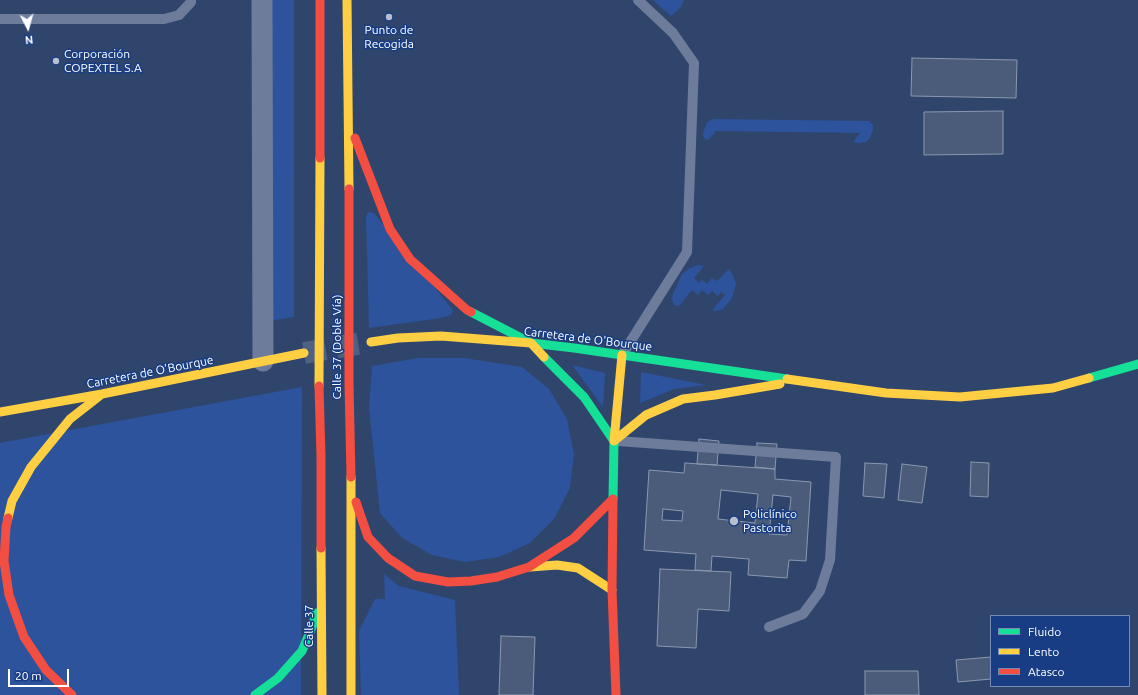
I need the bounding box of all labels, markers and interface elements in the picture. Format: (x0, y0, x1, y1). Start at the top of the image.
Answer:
north arrow (8, 8, 48, 48)
marker: Punto de Recogida (384, 12, 394, 22)
place label: Punto de Recogida (364, 23, 414, 51)
text: N (25, 34, 34, 46)
place label: Corporación COPEXTEL S.A (64, 47, 142, 75)
marker: Corporación COPEXTEL S.A (51, 56, 61, 66)
street label: Calle 37 (Doble Vía) (330, 295, 344, 399)
street label: Carretera de O'Bourque (523, 324, 653, 354)
street label: Carretera de O'Bourque (85, 353, 215, 391)
place label: Policlínico Pastorita (743, 507, 797, 535)
marker: Policlínico Pastorita (728, 515, 740, 527)
street label: Calle 37 (302, 605, 316, 647)
legend (990, 615, 1130, 687)
text: Fluido (1028, 625, 1061, 638)
text: Lento (1028, 645, 1059, 658)
scale bar (10, 661, 71, 687)
text: Atasco (1028, 665, 1064, 678)
text: 20 m (15, 669, 42, 682)

